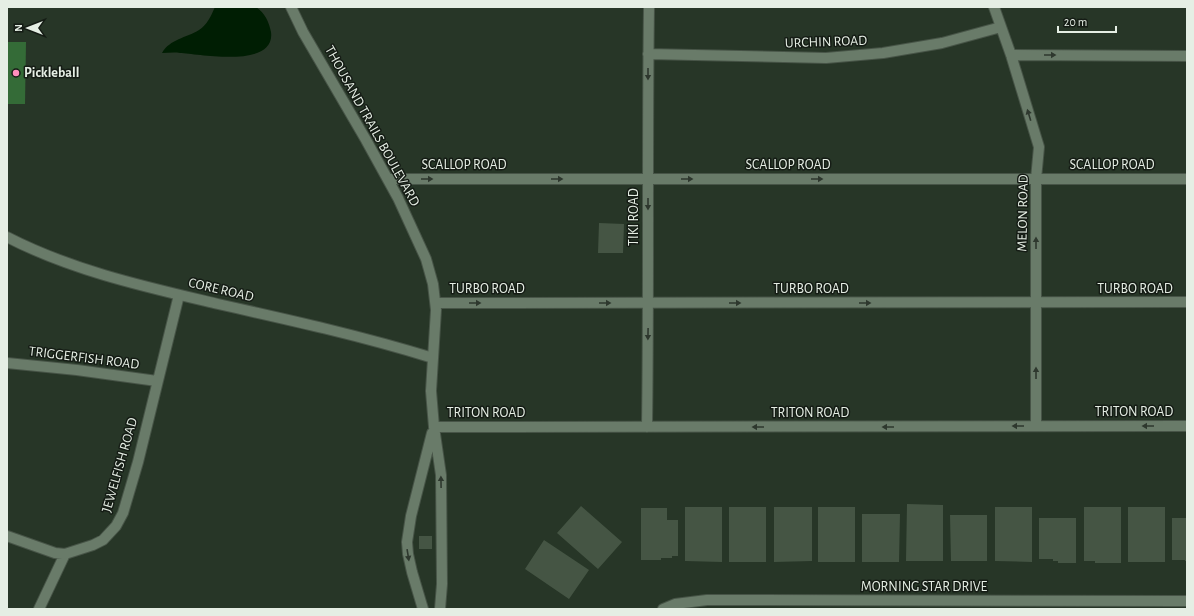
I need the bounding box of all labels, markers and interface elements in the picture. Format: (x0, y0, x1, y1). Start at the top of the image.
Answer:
north arrow (8, 8, 48, 48)
scale bar (1058, 8, 1116, 34)
text: 20 m (1064, 16, 1087, 28)
text: N (13, 24, 24, 32)
street label: URCHIN ROAD (785, 34, 867, 50)
street label: THOUSAND TRAILS BOULEVARD (322, 43, 422, 209)
one-way arrow (1044, 52, 1057, 58)
place label: Pickleball (24, 66, 79, 80)
marker: Pickleball (11, 68, 21, 78)
one-way arrow (645, 68, 651, 81)
one-way arrow (1026, 109, 1032, 121)
street label: SCALLOP ROAD (421, 158, 507, 172)
street label: SCALLOP ROAD (745, 158, 831, 172)
street label: SCALLOP ROAD (1069, 158, 1155, 172)
street label: MELON ROAD (1015, 174, 1031, 252)
one-way arrow (421, 176, 434, 182)
one-way arrow (551, 176, 564, 182)
one-way arrow (681, 176, 694, 182)
one-way arrow (811, 176, 824, 182)
street label: TIKI ROAD (627, 188, 641, 246)
one-way arrow (645, 198, 651, 211)
one-way arrow (1033, 236, 1039, 249)
street label: CORE ROAD (187, 276, 255, 304)
street label: TURBO ROAD (449, 282, 525, 296)
street label: TURBO ROAD (773, 282, 849, 296)
street label: TURBO ROAD (1097, 282, 1173, 296)
one-way arrow (469, 300, 482, 306)
one-way arrow (599, 300, 612, 306)
one-way arrow (729, 300, 742, 306)
one-way arrow (859, 300, 872, 306)
one-way arrow (645, 328, 651, 341)
street label: TRIGGERFISH ROAD (28, 344, 140, 372)
one-way arrow (1033, 366, 1039, 379)
street label: TRITON ROAD (1095, 405, 1173, 419)
street label: TRITON ROAD (447, 406, 525, 420)
street label: TRITON ROAD (771, 406, 849, 420)
street label: JEWELFISH ROAD (100, 416, 140, 514)
one-way arrow (1011, 423, 1024, 429)
one-way arrow (1141, 423, 1154, 429)
one-way arrow (751, 424, 764, 430)
one-way arrow (881, 424, 894, 430)
one-way arrow (438, 475, 444, 488)
one-way arrow (405, 548, 411, 561)
street label: MORNING STAR DRIVE (861, 580, 988, 594)

